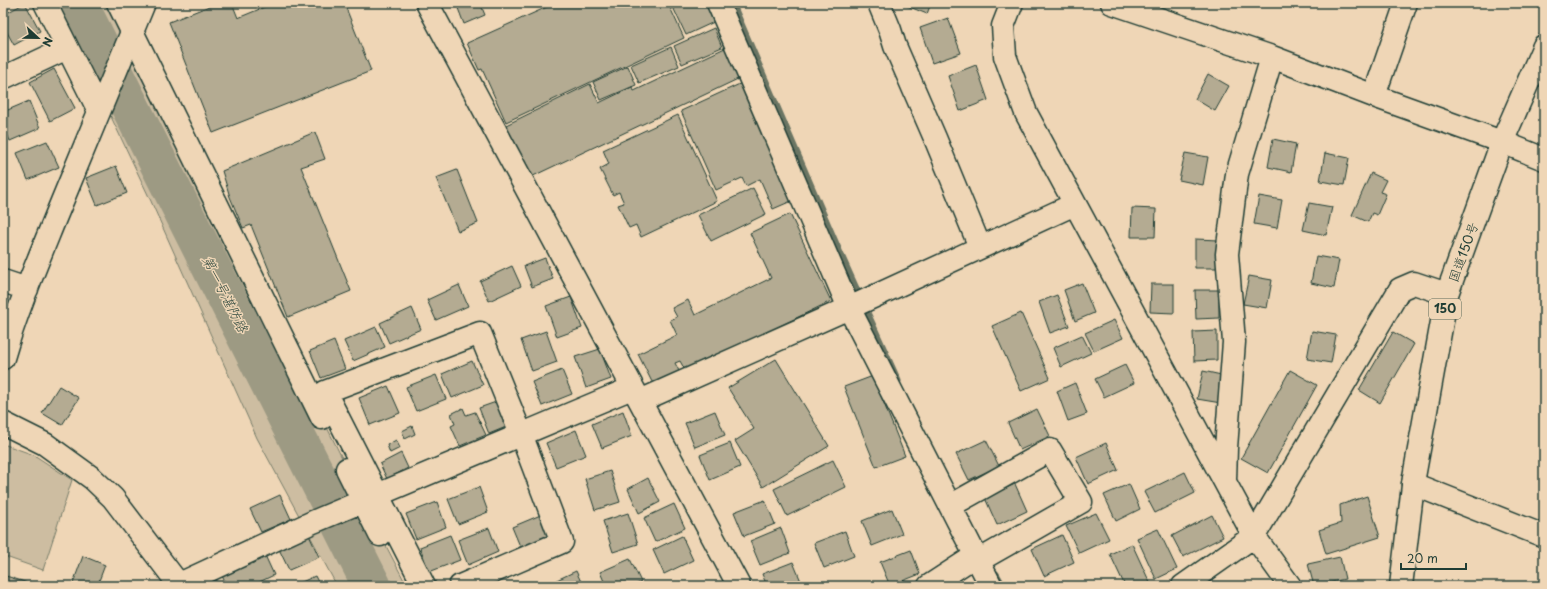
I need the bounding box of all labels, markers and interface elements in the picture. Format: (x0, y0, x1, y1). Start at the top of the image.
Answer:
north arrow (18, 18, 58, 58)
text: N (38, 35, 57, 49)
street label: 国道150号 (1443, 219, 1482, 285)
water label: 第一号湛防路 (197, 252, 254, 337)
road number: 150 (1429, 299, 1461, 319)
scale bar (1401, 545, 1466, 571)
text: 20 m (1407, 549, 1438, 567)

